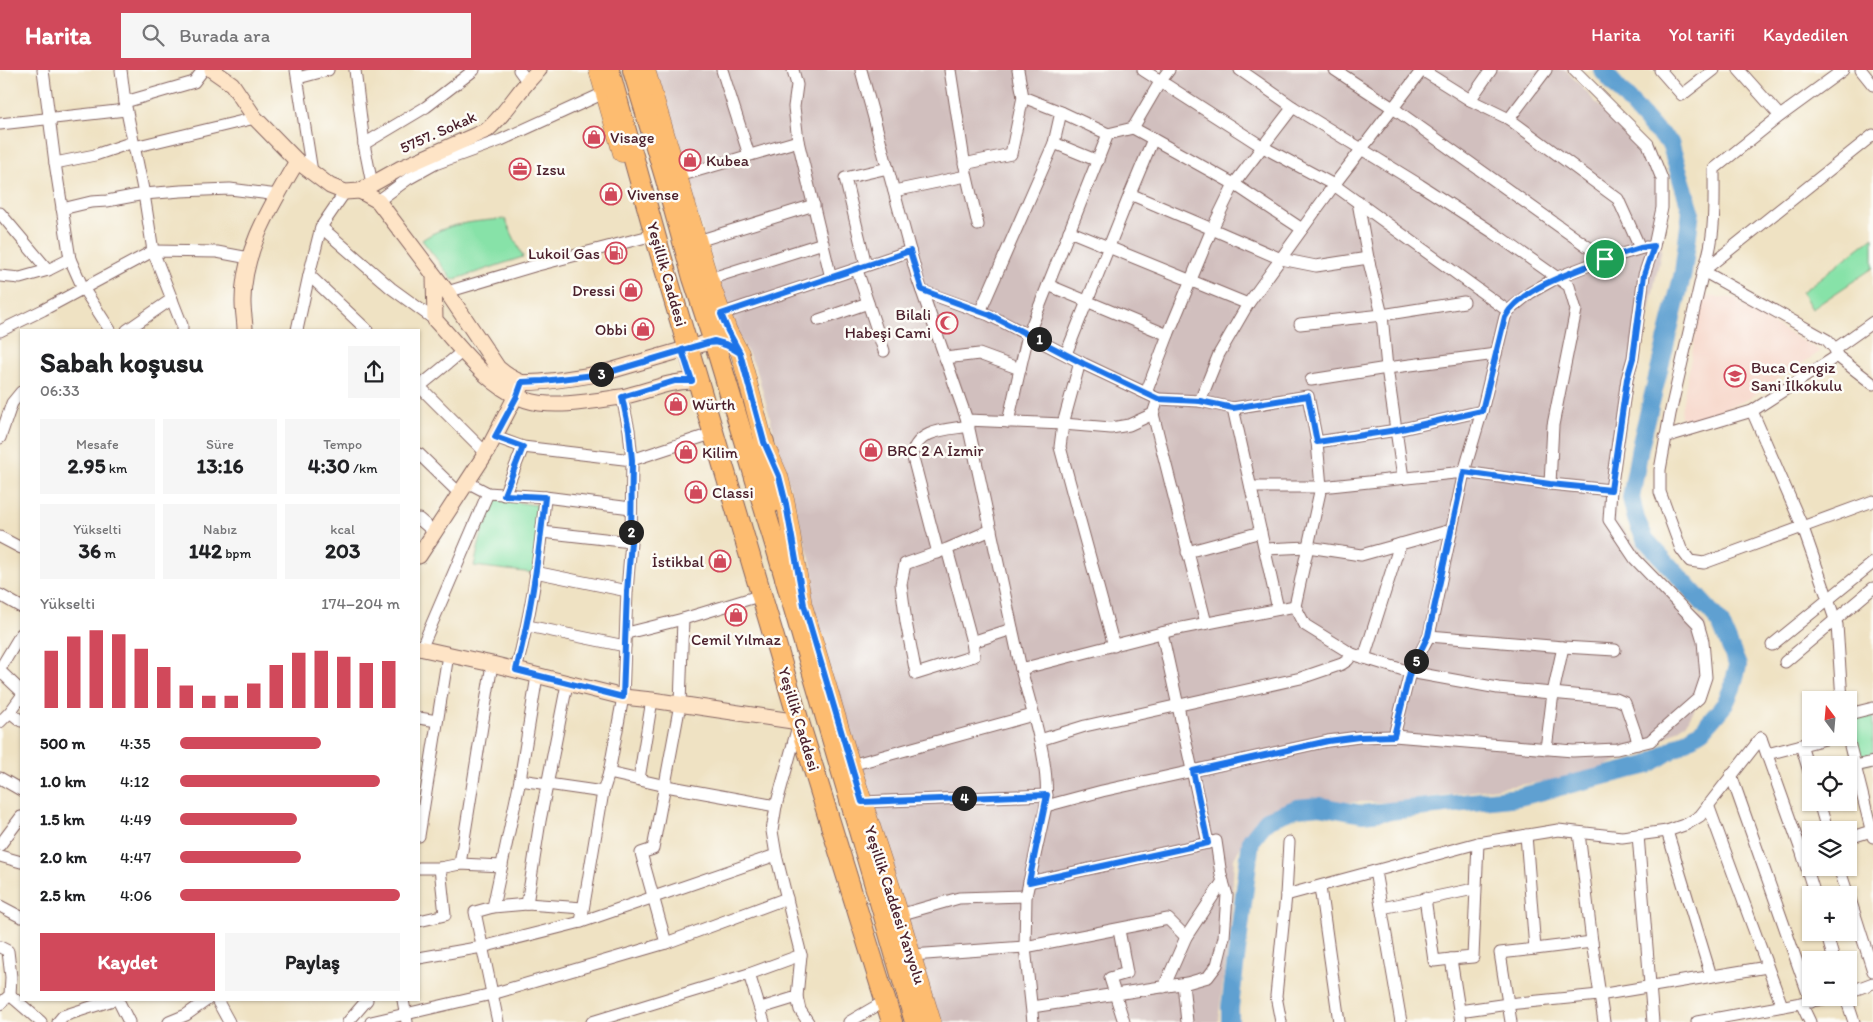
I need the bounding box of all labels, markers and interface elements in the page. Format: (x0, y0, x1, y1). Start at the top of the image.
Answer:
search box (121, 13, 471, 58)
text: Harita (25, 21, 91, 50)
icon: search (139, 21, 167, 49)
text: Burada ara (179, 24, 270, 47)
text: Harita (1591, 24, 1641, 46)
text: Yol tarifi (1669, 24, 1735, 46)
text: Kaydedilen (1763, 24, 1848, 46)
street label: 5757. Sokak (397, 107, 479, 157)
shop icon: Visage (582, 125, 606, 149)
place label: Visage (610, 128, 655, 147)
shop icon: Kubea (678, 148, 702, 172)
place label: Kubea (706, 151, 750, 170)
office icon: Izsu (508, 157, 532, 181)
place label: Izsu (536, 160, 566, 179)
shop icon: Vivense (599, 182, 623, 206)
place label: Vivense (627, 185, 679, 204)
street label: Yeşillik Caddesi (643, 220, 691, 328)
pin (1584, 238, 1626, 280)
fuel station icon: Lukoil Gas (604, 241, 628, 265)
place label: Lukoil Gas (528, 244, 600, 263)
icon: arrive (1591, 245, 1619, 273)
shop icon: Dressi (619, 278, 643, 302)
place label: Dressi (572, 281, 615, 300)
place label: Bilali Habeşi Cami (845, 305, 931, 342)
mosque icon: Bilali Habeşi Cami (935, 311, 959, 335)
shop icon: Obbi (631, 317, 655, 341)
place label: Obbi (595, 320, 627, 339)
pin: 1 (1026, 326, 1052, 352)
text: 1 (1036, 331, 1043, 348)
text: Sabah koşusu (40, 345, 204, 379)
button: share (348, 346, 400, 398)
place label: Buca Cengiz Sani İlkokulu (1751, 358, 1843, 395)
pin: 3 (588, 362, 614, 386)
school or university icon: Buca Cengiz Sani İlkokulu (1723, 364, 1747, 388)
text: 3 (598, 366, 605, 383)
text: 06:33 (40, 381, 80, 400)
shop icon: Würth (664, 392, 688, 416)
place label: Würth (692, 395, 736, 414)
text: Mesafe (76, 436, 119, 453)
text: Süre (206, 436, 234, 453)
text: Tempo (323, 436, 362, 453)
shop icon: BRC 2 A İzmir (859, 438, 883, 462)
shop icon: Kilim (674, 440, 698, 464)
place label: BRC 2 A İzmir (887, 441, 984, 460)
place label: Kilim (702, 443, 738, 462)
text: 2.95 (67, 453, 106, 478)
text: 13:16 (196, 453, 244, 478)
text: 4:30 (308, 453, 350, 478)
text: km (106, 460, 127, 477)
text: /km (350, 460, 378, 477)
shop icon: Classi (684, 480, 708, 504)
place label: Classi (712, 483, 754, 502)
pin: 2 (618, 520, 644, 544)
text: Yükselti (73, 521, 121, 538)
text: Nabız (203, 521, 237, 538)
text: kcal (330, 521, 355, 538)
text: 2 (628, 524, 635, 541)
text: 36 (79, 538, 101, 563)
text: 142 (189, 538, 222, 563)
text: 203 (325, 538, 360, 563)
text: m (101, 545, 116, 562)
text: bpm (222, 545, 251, 562)
shop icon: İstikbal (708, 549, 732, 573)
place label: İstikbal (652, 552, 704, 571)
text: Yükselti (40, 594, 95, 613)
text: 174–204 m (321, 594, 400, 613)
shop icon: Cemil Yılmaz (724, 603, 748, 627)
place label: Cemil Yılmaz (691, 630, 782, 649)
pin: 5 (1404, 648, 1428, 674)
text: 5 (1413, 653, 1420, 670)
street label: Yeşillik Caddesi (774, 665, 824, 773)
north arrow (1802, 691, 1858, 746)
map controls (1802, 691, 1857, 1006)
text: 500 m (40, 734, 85, 753)
text: 4:35 (120, 734, 151, 753)
button: locate (1802, 756, 1857, 811)
text: 1.0 km (40, 772, 86, 791)
text: 4:12 (120, 772, 149, 791)
pin: 4 (952, 786, 976, 810)
text: 4 (960, 790, 969, 807)
text: 1.5 km (40, 810, 85, 829)
text: 4:49 (120, 810, 152, 829)
button: layers (1802, 821, 1857, 876)
street label: Yeşillik Caddesi Yanyolu (860, 823, 930, 987)
text: 2.0 km (40, 848, 87, 867)
text: 4:47 (120, 848, 151, 867)
text: 2.5 km (40, 886, 86, 905)
text: 4:06 (120, 886, 152, 905)
button: + (1802, 886, 1857, 941)
button: Kaydet (40, 933, 215, 991)
button: Paylaş (225, 933, 400, 991)
button: − (1802, 951, 1857, 1006)

